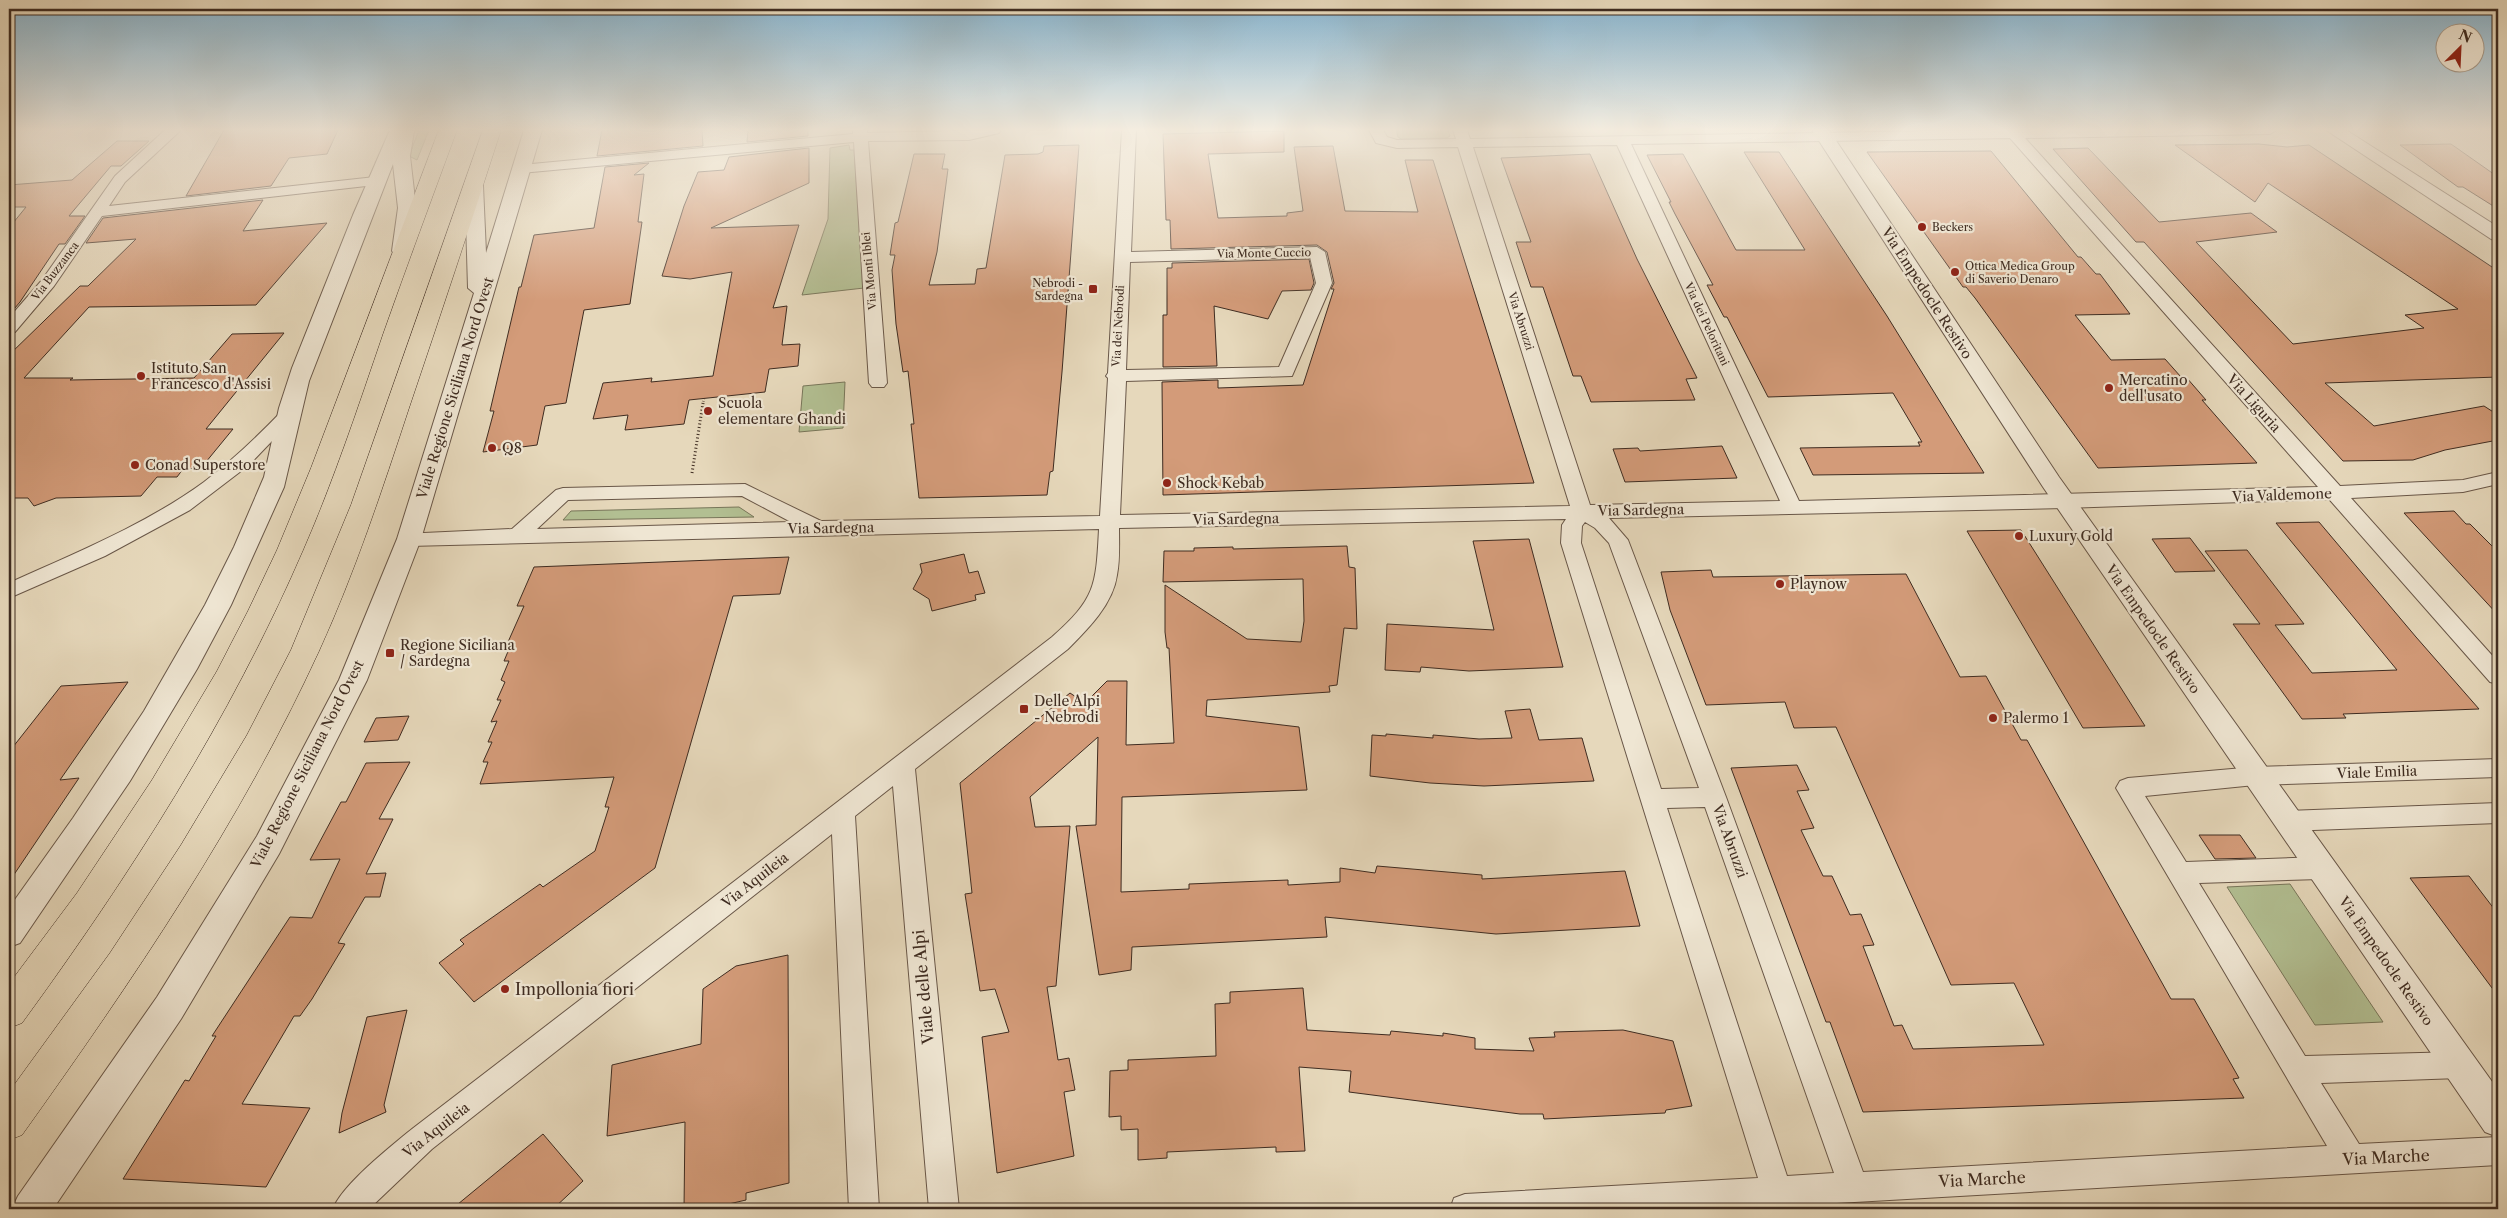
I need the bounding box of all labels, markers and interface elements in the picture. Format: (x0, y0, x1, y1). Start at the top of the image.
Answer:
north arrow (2434, 22, 2484, 72)
text: N (2456, 25, 2475, 47)
place label: Beckers (1932, 220, 1973, 234)
marker: Beckers (1916, 221, 1928, 233)
street label: Via Empedocle Restivo (1877, 223, 1976, 362)
street label: Via Monti Iblei (859, 231, 879, 312)
street label: Via Buzzanca (28, 239, 82, 304)
street label: Via Monte Cuccio (1216, 245, 1311, 261)
place label: Ottica Medica Group di Saverio Denaro (1965, 259, 2075, 286)
marker: Ottica Medica Group di Saverio Denaro (1949, 266, 1961, 278)
street label: Viale Regione Siciliana Nord Ovest (412, 275, 497, 502)
place label: Nebrodi - Sardegna (1032, 276, 1083, 303)
street label: Via dei Peloritani (1681, 279, 1733, 368)
marker: Nebrodi - Sardegna (1087, 283, 1099, 295)
street label: Via dei Nebrodi (1109, 284, 1127, 368)
street label: Via Abruzzi (1505, 289, 1537, 352)
place label: Istituto San Francesco d'Assisi (151, 359, 271, 393)
street label: Via Liguria (2222, 369, 2285, 436)
marker: Istituto San Francesco d'Assisi (135, 370, 147, 382)
place label: Mercatino dell'usato (2119, 371, 2188, 405)
marker: Mercatino dell'usato (2103, 382, 2115, 394)
place label: Scuola elementare Ghandi (718, 394, 846, 428)
marker: Scuola elementare Ghandi (702, 405, 714, 417)
place label: Q8 (502, 439, 522, 457)
marker: Q8 (486, 442, 498, 454)
place label: Conad Superstore (145, 456, 265, 474)
marker: Conad Superstore (129, 459, 141, 471)
place label: Shock Kebab (1177, 474, 1264, 492)
marker: Shock Kebab (1161, 477, 1173, 489)
street label: Via Valdemone (2231, 484, 2332, 506)
street label: Via Sardegna (1597, 500, 1685, 520)
street label: Via Sardegna (1192, 509, 1280, 529)
street label: Via Sardegna (787, 518, 875, 538)
place label: Luxury Gold (2029, 527, 2114, 545)
marker: Luxury Gold (2013, 530, 2025, 542)
street label: Via Empedocle Restivo (2101, 560, 2204, 697)
place label: Playnow (1790, 575, 1847, 593)
marker: Playnow (1774, 578, 1786, 590)
place label: Regione Siciliana / Sardegna (400, 636, 515, 670)
marker: Regione Siciliana / Sardegna (384, 647, 396, 659)
street label: Viale Regione Siciliana Nord Ovest (246, 657, 368, 872)
place label: Delle Alpi - Nebrodi (1034, 692, 1100, 726)
marker: Delle Alpi - Nebrodi (1018, 703, 1030, 715)
place label: Palermo 1 (2003, 709, 2069, 727)
marker: Palermo 1 (1987, 712, 1999, 724)
street label: Viale Emilia (2336, 762, 2418, 782)
street label: Via Abruzzi (1708, 801, 1752, 880)
street label: Via Aquileia (717, 848, 793, 912)
street label: Via Empedocle Restivo (2334, 892, 2437, 1029)
street label: Viale delle Alpi (908, 929, 938, 1046)
place label: Impollonia fiori (515, 979, 634, 999)
marker: Impollonia fiori (499, 983, 511, 995)
street label: Via Aquileia (398, 1098, 474, 1162)
street label: Via Marche (2341, 1145, 2430, 1169)
street label: Via Marche (1937, 1167, 2026, 1191)

